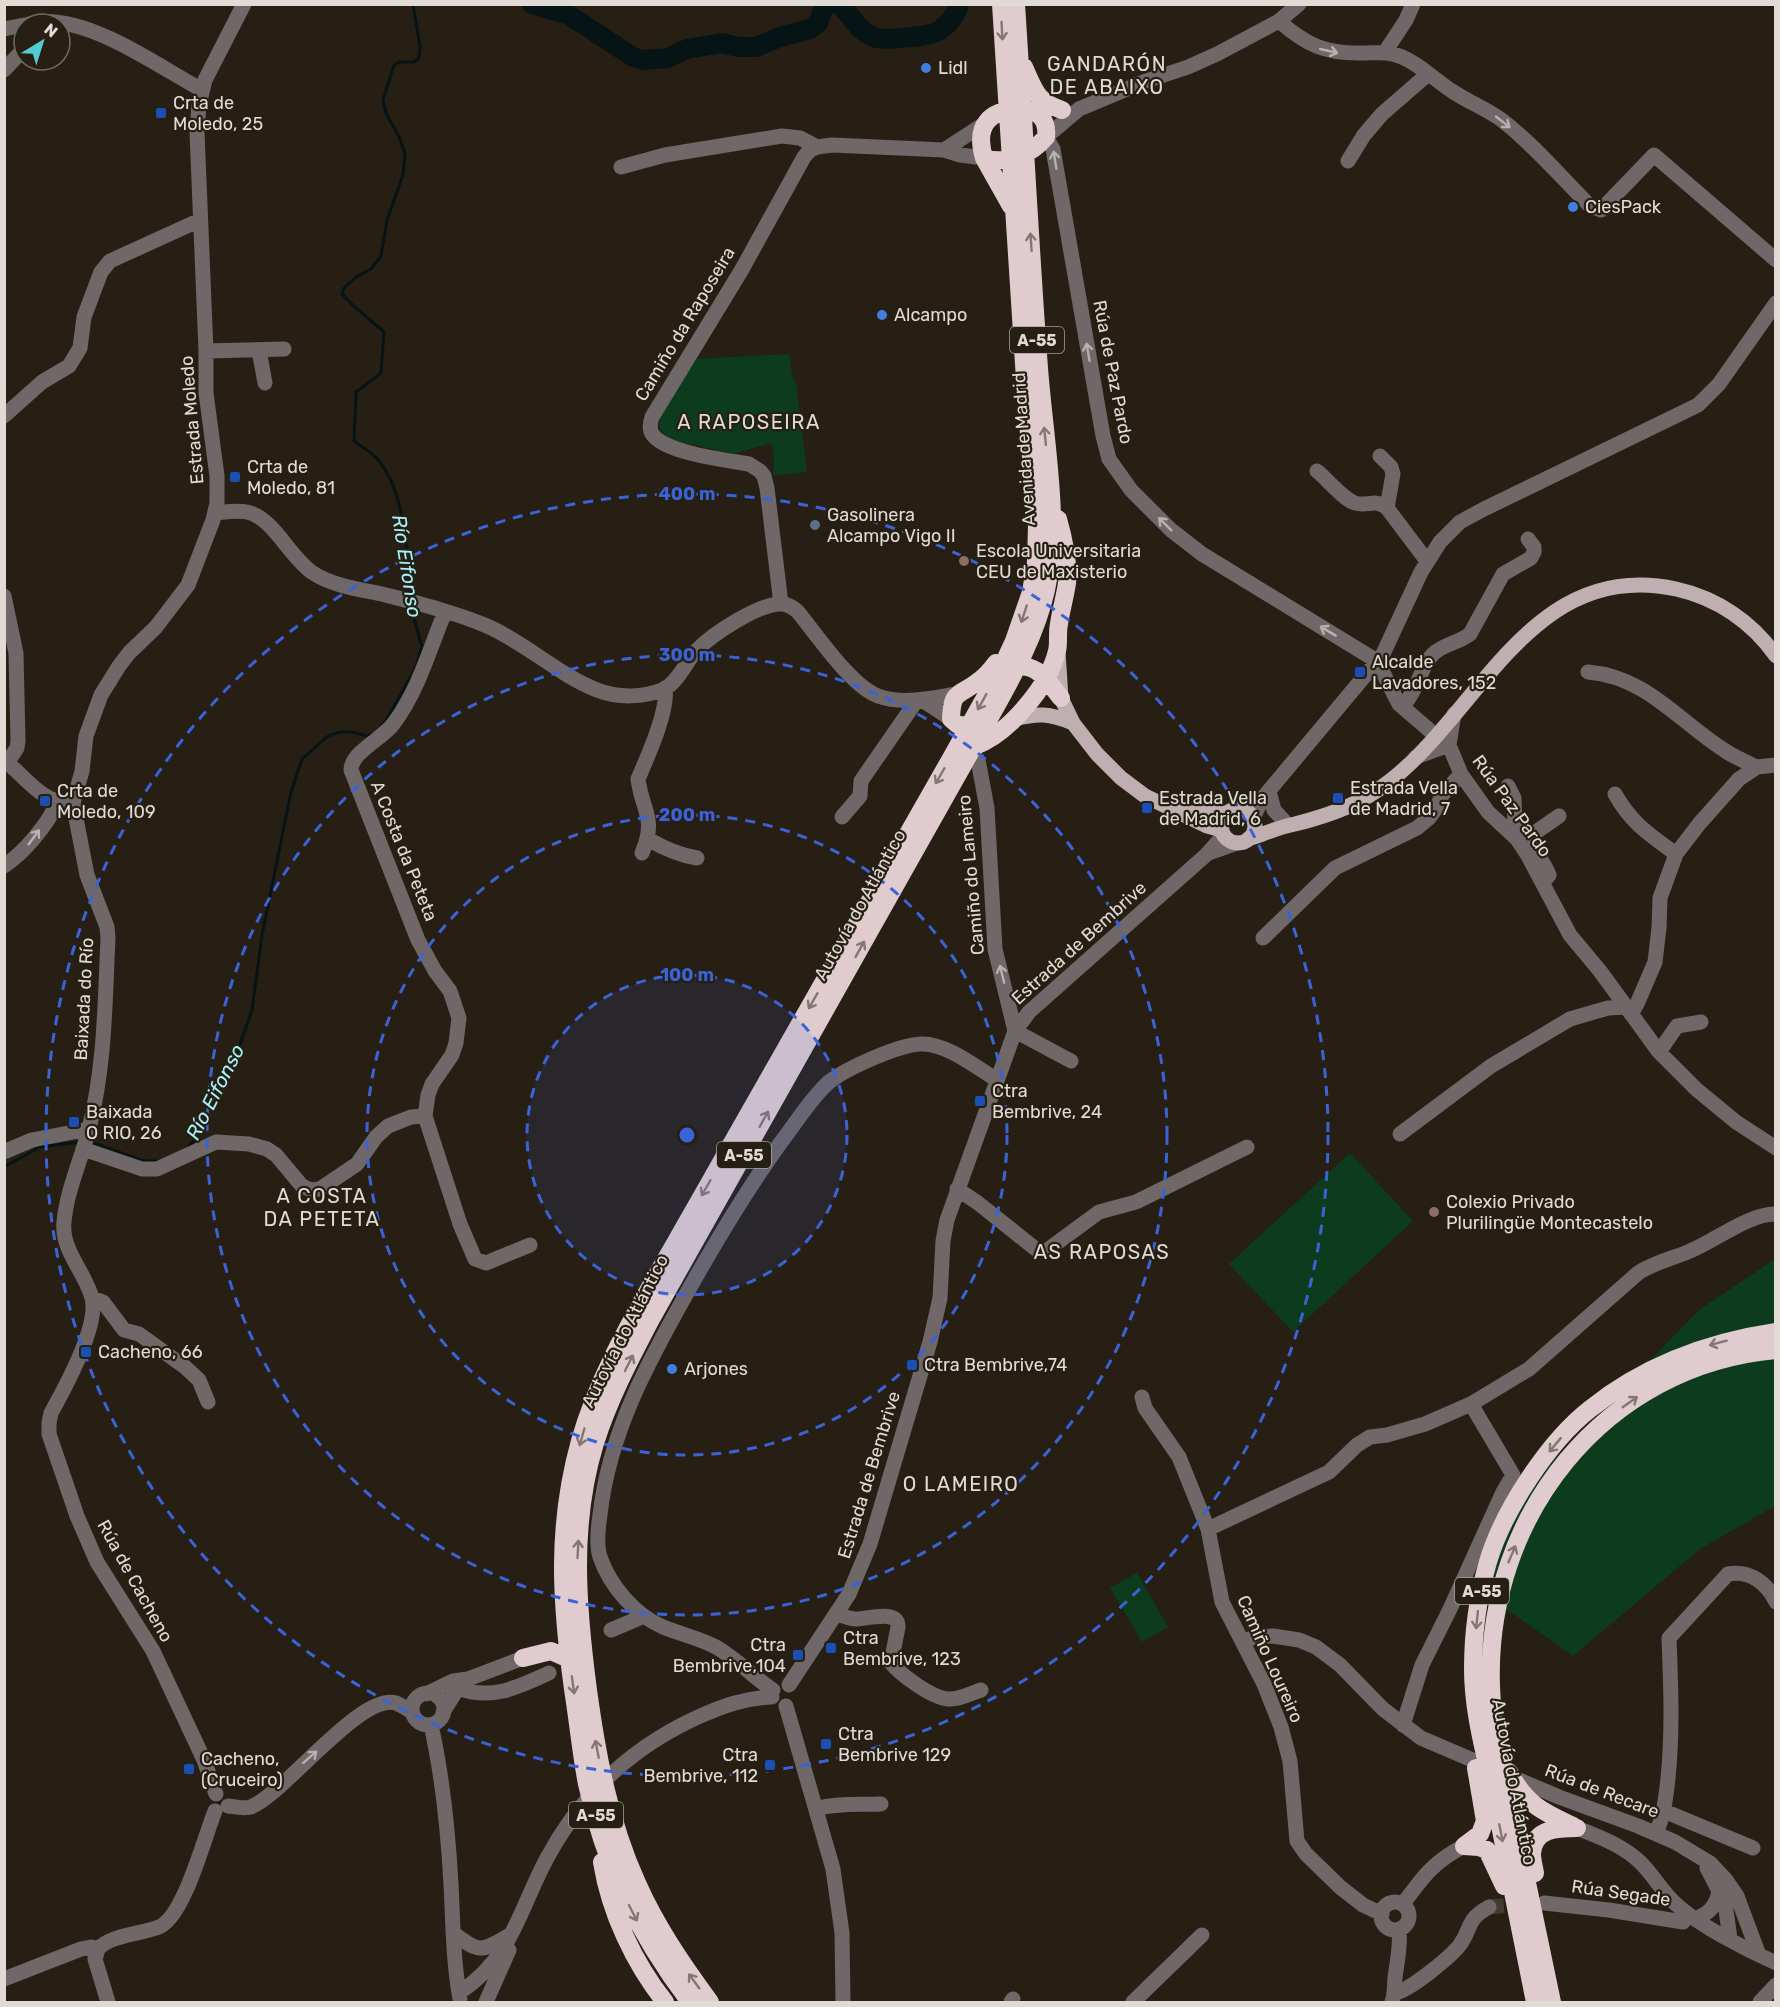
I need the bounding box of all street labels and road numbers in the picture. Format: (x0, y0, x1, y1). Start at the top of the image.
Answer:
street label: Camiño da Raposeira (630, 243, 740, 405)
street label: Rúa de Paz Pardo (1088, 298, 1138, 446)
road number: A-55 (1010, 327, 1064, 353)
street label: Estrada Moledo (175, 355, 209, 485)
street label: Avenida de Madrid (1008, 372, 1040, 526)
street label: Rúa Paz Pardo (1468, 751, 1556, 861)
street label: A Costa da Peteta (366, 778, 442, 924)
street label: Camiño do Lameiro (953, 794, 989, 956)
street label: Autovía do Atlántico (809, 826, 911, 984)
street label: Estrada de Bembrive (1007, 877, 1151, 1009)
street label: Baixada do Río (70, 937, 98, 1061)
road number: A-55 (717, 1142, 771, 1168)
street label: Autovía do Atlántico (577, 1251, 673, 1411)
street label: Estrada de Bembrive (833, 1389, 905, 1561)
street label: Rúa de Cacheno (92, 1516, 178, 1646)
road number: A-55 (1455, 1578, 1509, 1604)
street label: Camiño Loureiro (1232, 1592, 1308, 1726)
street label: Autovía do Atlántico (1487, 1697, 1541, 1867)
street label: Rúa de Recare (1542, 1759, 1662, 1823)
road number: A-55 (569, 1802, 623, 1828)
street label: Rúa Segade (1570, 1875, 1672, 1911)

